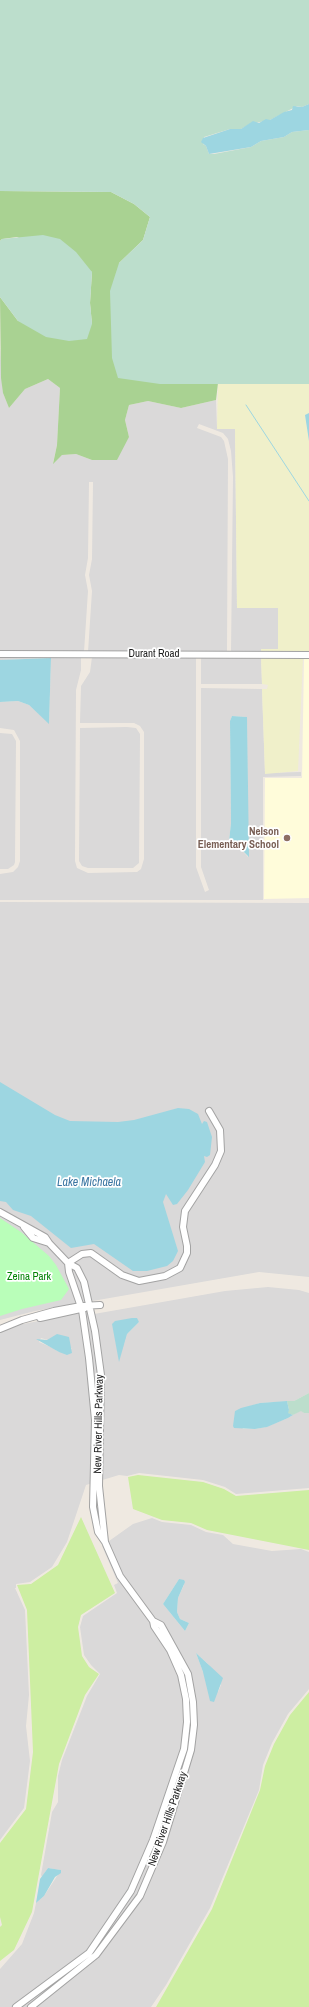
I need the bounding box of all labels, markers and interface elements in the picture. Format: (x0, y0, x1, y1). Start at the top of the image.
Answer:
street label: Durant Road (128, 647, 180, 661)
place label: Nelson Elementary School (198, 825, 279, 851)
marker: Nelson Elementary School (282, 833, 292, 843)
water label: Lake Michaela (57, 1176, 121, 1190)
park label: Zeina Park (7, 1270, 51, 1284)
street label: New River Hills Parkway (92, 1374, 106, 1474)
street label: New River Hills Parkway (146, 1770, 190, 1868)

